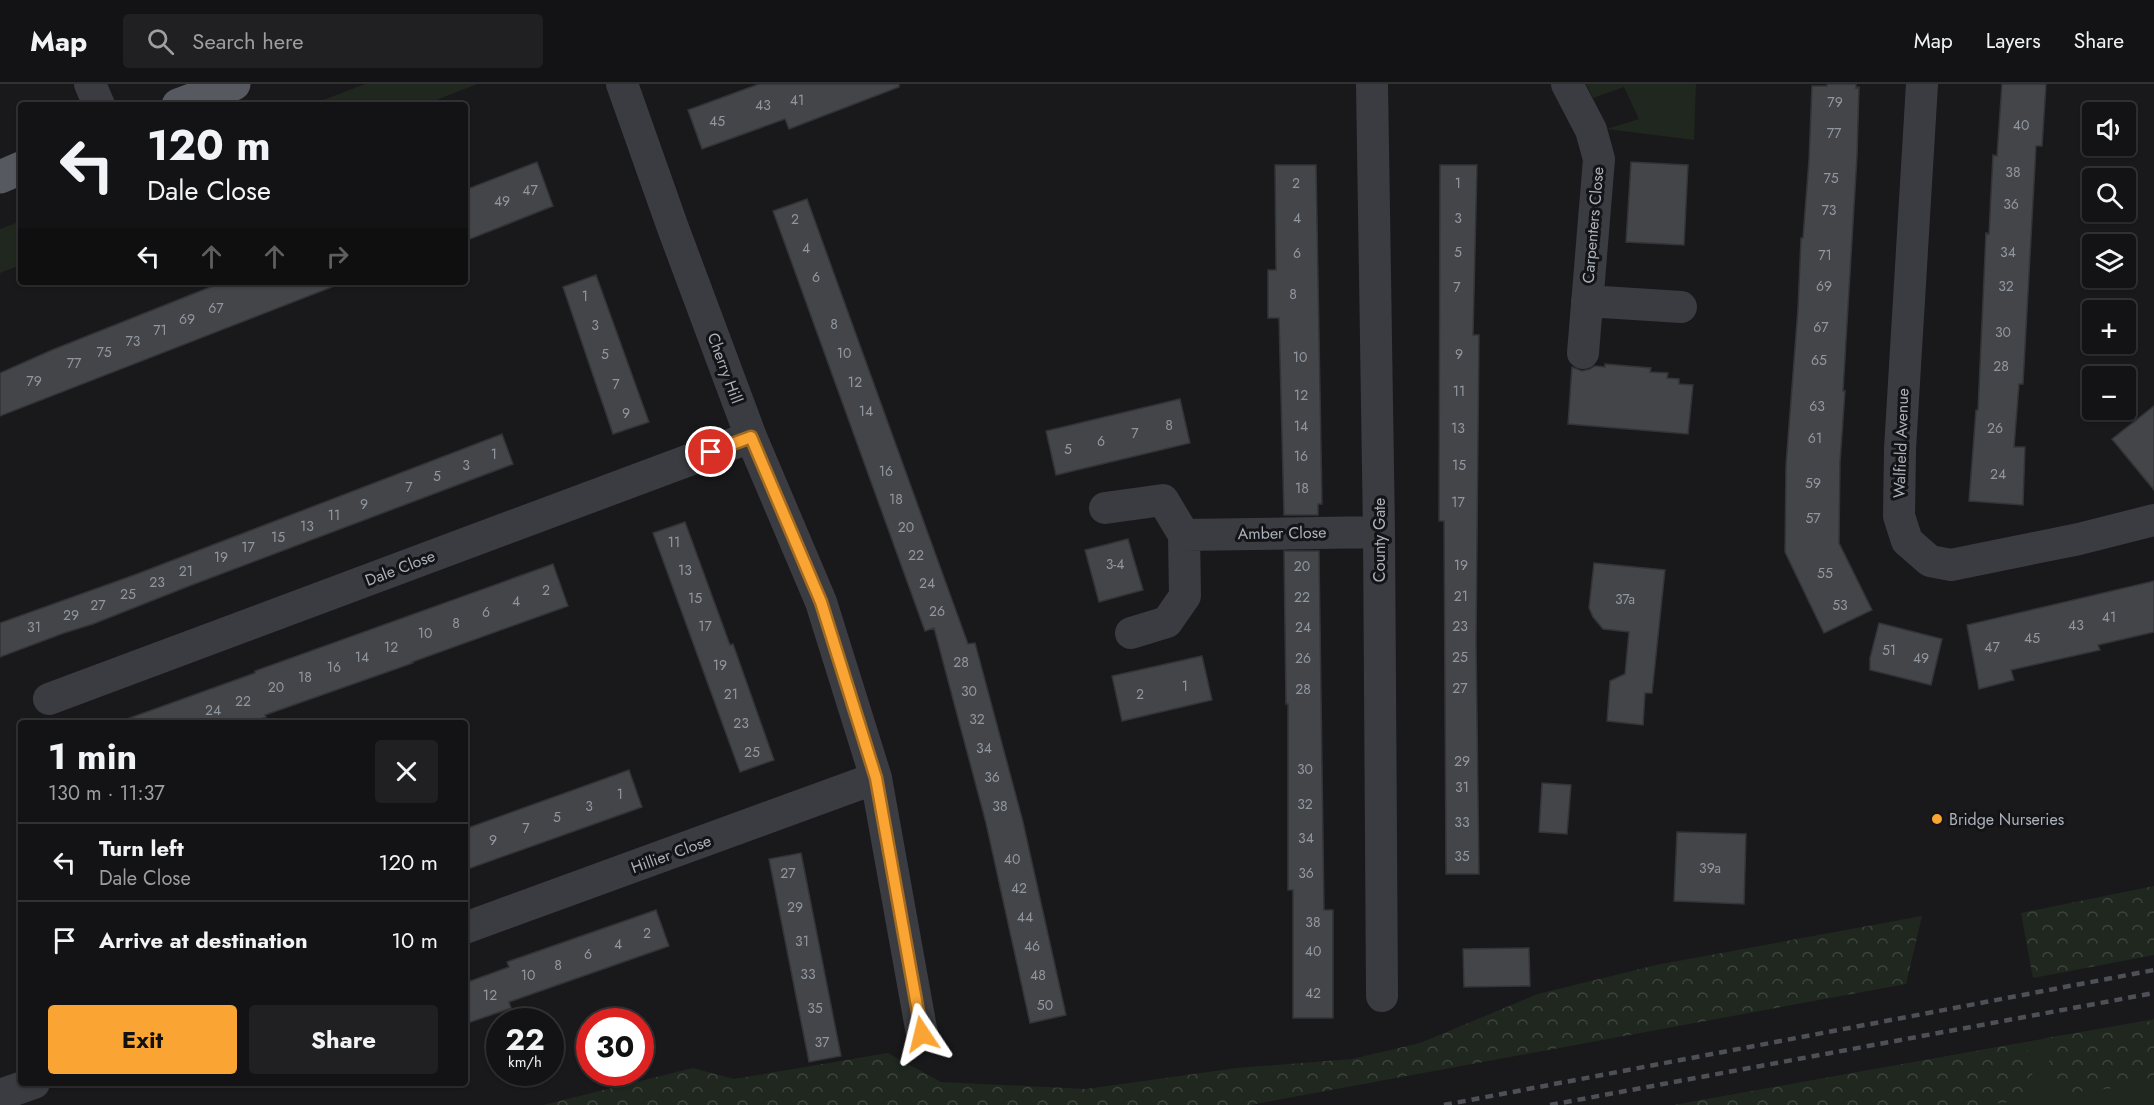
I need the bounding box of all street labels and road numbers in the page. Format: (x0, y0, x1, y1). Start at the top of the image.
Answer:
street label: Carpenters Close (1576, 166, 1610, 284)
street label: Cherry Hill (702, 329, 748, 407)
street label: Walfield Avenue (1888, 388, 1914, 498)
street label: County Gate (1368, 498, 1391, 582)
street label: Amber Close (1237, 521, 1327, 545)
street label: Dale Close (362, 544, 438, 592)
street label: Hillier Close (628, 829, 714, 879)

